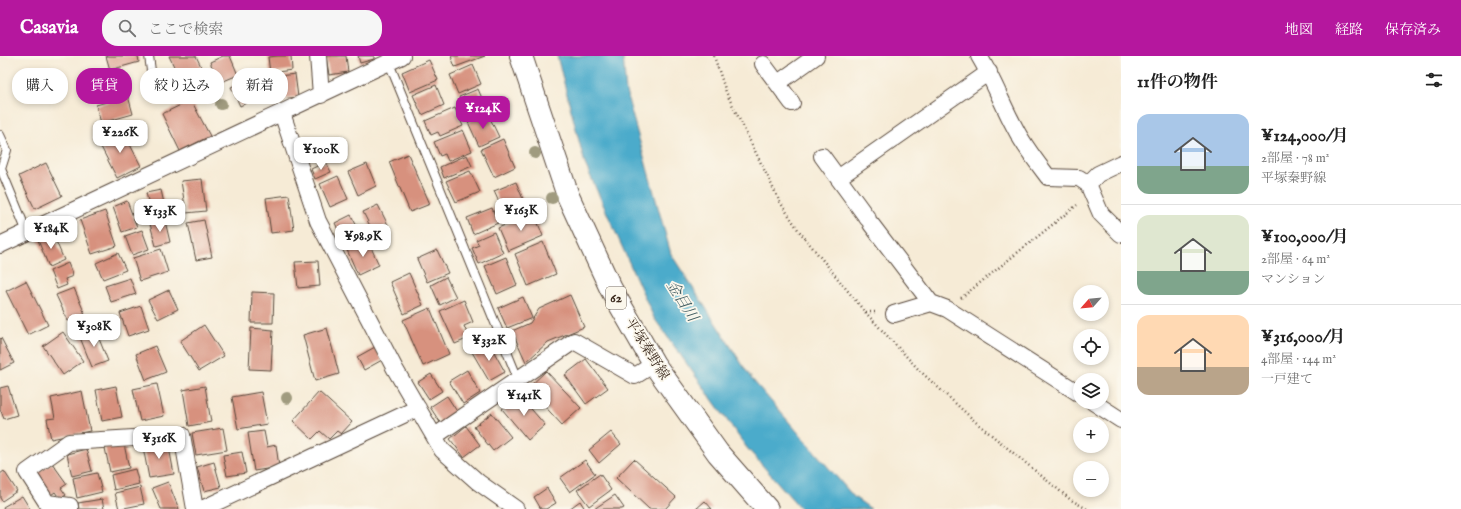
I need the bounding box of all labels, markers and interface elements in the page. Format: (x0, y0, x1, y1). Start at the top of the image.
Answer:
search box (102, 10, 382, 46)
text: Casavia (20, 16, 78, 40)
icon: search (116, 17, 138, 39)
text: ここで検索 (148, 20, 223, 39)
text: 地図 (1285, 21, 1313, 39)
text: 経路 (1335, 21, 1363, 39)
text: 保存済み (1385, 21, 1441, 39)
chip: 購入 (12, 68, 68, 104)
chip: 賃貸 (76, 68, 132, 104)
chip: 絞り込み (140, 68, 224, 104)
chip: 新着 (232, 68, 288, 104)
icon: filters (1423, 69, 1445, 91)
text: 11件の物件 (1137, 72, 1218, 93)
pin: ¥124K (455, 96, 511, 130)
text: ¥124K (465, 100, 501, 117)
pin: ¥226K (92, 120, 148, 154)
text: ¥226K (102, 124, 138, 141)
text: ¥124,000/月 (1261, 126, 1349, 147)
icon: home (1169, 130, 1217, 178)
pin: ¥100K (293, 137, 349, 171)
text: ¥100K (303, 141, 339, 158)
text: 2部屋 · 78 m² (1261, 150, 1329, 167)
text: 平塚秦野線 (1261, 170, 1326, 187)
pin: ¥163K (493, 198, 549, 232)
pin: ¥133K (132, 199, 188, 233)
text: ¥163K (504, 202, 538, 219)
text: ¥133K (143, 203, 177, 220)
pin: ¥184K (23, 216, 79, 250)
text: ¥184K (33, 220, 69, 237)
pin: ¥98.9K (330, 224, 396, 258)
text: ¥100,000/月 (1261, 227, 1349, 248)
text: ¥98.9K (344, 228, 382, 245)
icon: home (1169, 231, 1217, 279)
text: 2部屋 · 64 m² (1261, 251, 1330, 268)
text: マンション (1261, 271, 1325, 288)
water label: 金目川 (662, 277, 703, 327)
north arrow (1073, 285, 1109, 321)
map controls (1073, 285, 1109, 497)
road number: 62 (606, 287, 626, 309)
pin: ¥308K (66, 314, 122, 348)
street label: 平塚秦野線 (621, 315, 673, 383)
text: ¥308K (76, 318, 112, 335)
text: ¥316,000/月 (1261, 327, 1346, 348)
pin: ¥332K (461, 328, 517, 362)
button: locate (1073, 329, 1109, 365)
icon: home (1169, 331, 1217, 379)
text: ¥332K (472, 332, 506, 349)
text: 4部屋 · 144 m² (1261, 351, 1336, 368)
text: 一戸建て (1261, 371, 1313, 388)
button: layers (1073, 373, 1109, 409)
pin: ¥141K (496, 383, 552, 417)
text: ¥141K (507, 387, 541, 404)
button: + (1073, 417, 1109, 453)
pin: ¥316K (131, 426, 187, 460)
text: ¥316K (142, 430, 176, 447)
button: − (1073, 461, 1109, 497)

